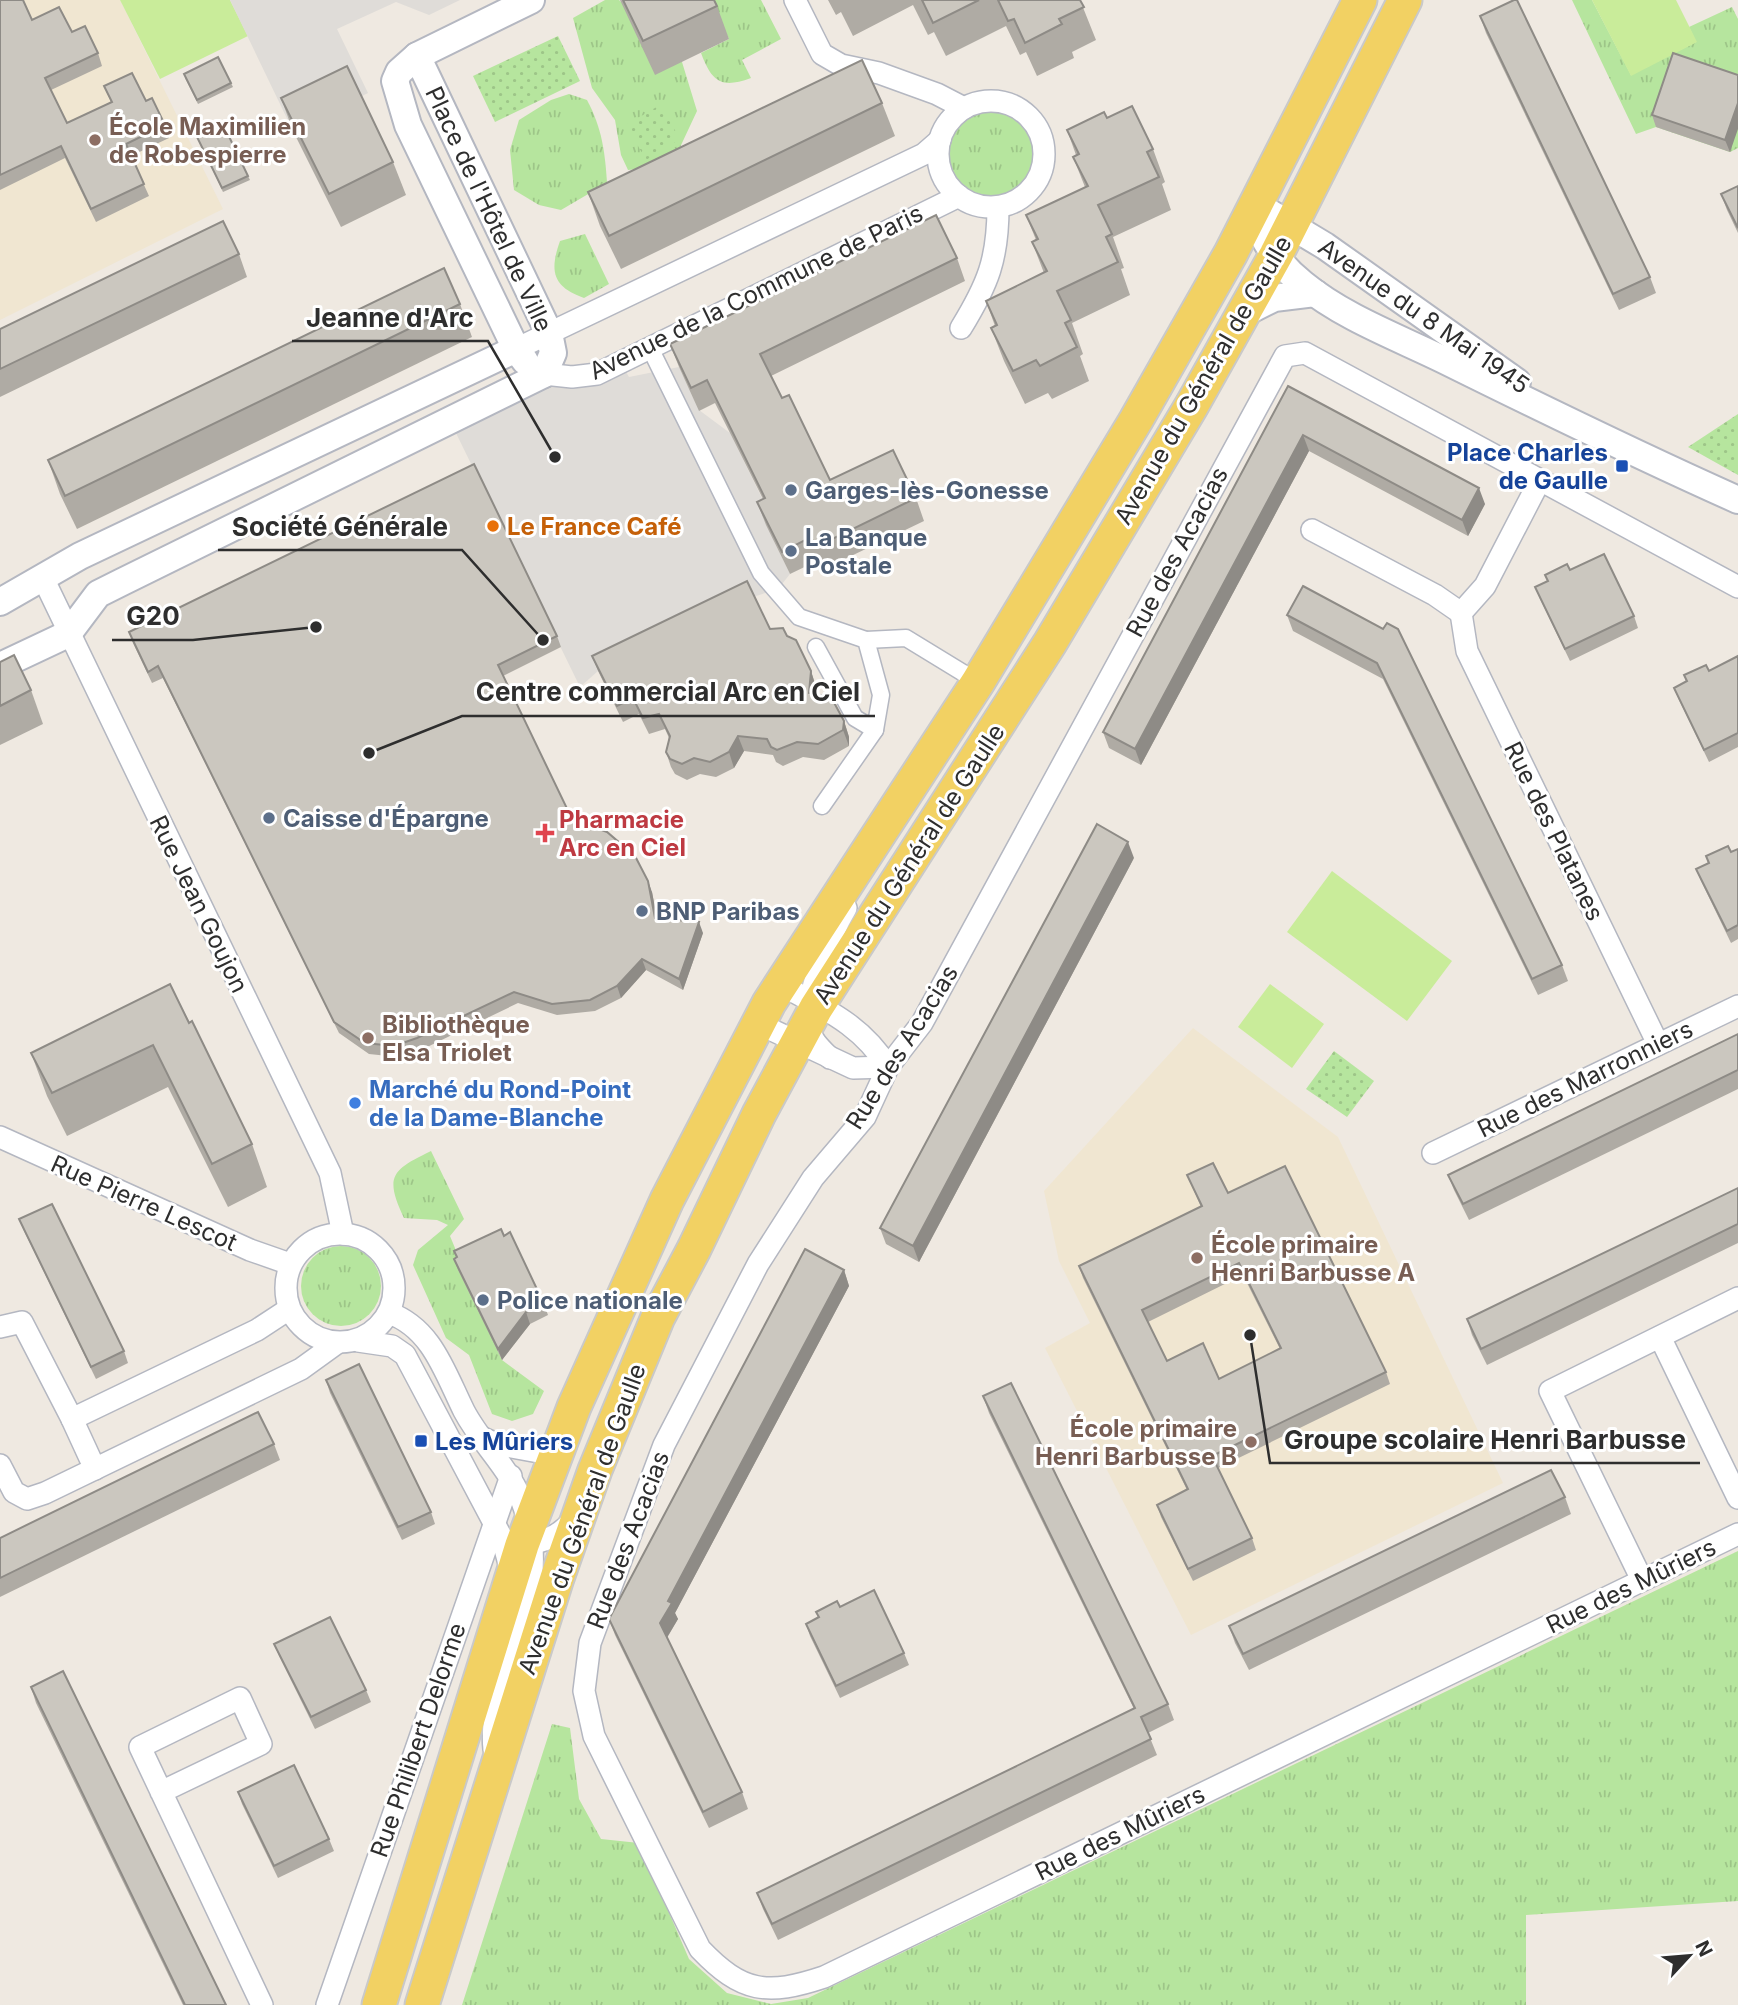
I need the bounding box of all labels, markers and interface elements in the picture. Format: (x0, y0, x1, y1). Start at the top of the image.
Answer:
street label: Place de l'Hôtel de Ville (419, 82, 559, 336)
place label: École Maximilien de Robespierre (109, 112, 306, 169)
marker: École Maximilien de Robespierre (87, 132, 103, 148)
street label: Avenue de la Commune de Paris (584, 198, 928, 386)
street label: Avenue du Général de Gaulle (1108, 231, 1298, 529)
street label: Avenue du 8 Mai 1945 (1313, 232, 1535, 400)
callout: Jeanne d'Arc (292, 294, 488, 341)
text: Jeanne d'Arc (306, 302, 474, 333)
place label: Place Charles de Gaulle (1447, 438, 1608, 495)
marker: Place Charles de Gaulle (1614, 458, 1630, 474)
street label: Rue des Acacias (1120, 462, 1234, 642)
place label: Garges-lès-Gonesse (805, 476, 1049, 505)
marker: Garges-lès-Gonesse (783, 482, 799, 498)
callout: Société Générale (218, 503, 462, 550)
text: Société Générale (232, 511, 448, 542)
place label: Le France Café (507, 512, 682, 541)
marker: Le France Café (485, 518, 501, 534)
place label: La Banque Postale (805, 523, 927, 580)
marker: La Banque Postale (783, 543, 799, 559)
callout: G20 (112, 593, 193, 640)
text: G20 (126, 600, 180, 631)
callout: Centre commercial Arc en Ciel (462, 669, 875, 716)
text: Centre commercial Arc en Ciel (476, 676, 860, 707)
street label: Avenue du Général de Gaulle (807, 718, 1011, 1010)
street label: Rue des Platanes (1498, 737, 1610, 925)
place label: Caisse d'Épargne (283, 804, 489, 833)
place label: Pharmacie Arc en Ciel (559, 805, 686, 862)
marker: Caisse d'Épargne (261, 810, 277, 826)
street label: Rue Jean Goujon (144, 811, 254, 997)
marker: Pharmacie Arc en Ciel (537, 825, 553, 841)
place label: BNP Paribas (656, 897, 800, 926)
marker: BNP Paribas (634, 903, 650, 919)
street label: Rue des Acacias (840, 960, 964, 1134)
place label: Bibliothèque Elsa Triolet (382, 1010, 530, 1067)
street label: Rue des Marronniers (1473, 1014, 1697, 1144)
marker: Bibliothèque Elsa Triolet (360, 1030, 376, 1046)
place label: Marché du Rond-Point de la Dame-Blanche (369, 1075, 631, 1132)
marker: Marché du Rond-Point de la Dame-Blanche (347, 1095, 363, 1111)
street label: Rue Pierre Lescot (47, 1149, 242, 1257)
place label: École primaire Henri Barbusse A (1211, 1230, 1415, 1287)
marker: École primaire Henri Barbusse A (1189, 1250, 1205, 1266)
place label: Police nationale (497, 1286, 683, 1315)
marker: Police nationale (475, 1292, 491, 1308)
street label: Avenue du Général de Gaulle (512, 1360, 652, 1678)
place label: École primaire Henri Barbusse B (1035, 1414, 1237, 1471)
callout: Groupe scolaire Henri Barbusse (1270, 1416, 1700, 1463)
text: Groupe scolaire Henri Barbusse (1284, 1424, 1686, 1455)
place label: Les Mûriers (435, 1427, 573, 1456)
marker: Les Mûriers (413, 1433, 429, 1449)
marker: École primaire Henri Barbusse B (1243, 1434, 1259, 1450)
street label: Rue des Acacias (581, 1447, 675, 1633)
street label: Rue des Mûriers (1541, 1532, 1721, 1640)
street label: Rue Philibert Delorme (364, 1619, 472, 1861)
street label: Rue des Mûriers (1030, 1779, 1210, 1887)
north arrow (1654, 1921, 1724, 1991)
text: N (1690, 1937, 1717, 1960)

